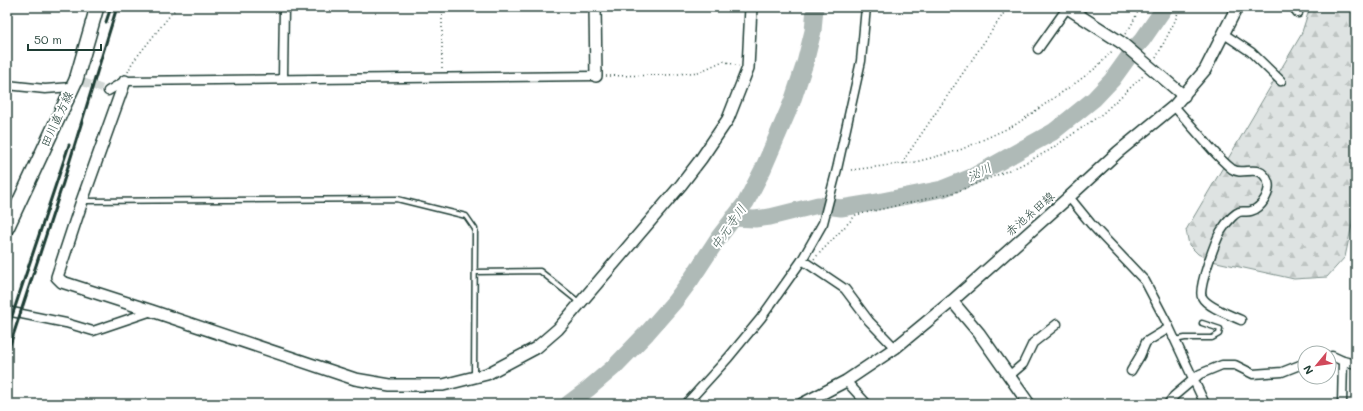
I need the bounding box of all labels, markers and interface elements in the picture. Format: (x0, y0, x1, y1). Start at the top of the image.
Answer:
scale bar (28, 26, 101, 52)
text: 50 m (34, 31, 62, 47)
street label: 田川直方線 (36, 88, 76, 149)
water label: 泌川 (963, 158, 994, 185)
street label: 赤池糸田線 (1001, 188, 1057, 239)
water label: 中元寺川 (706, 201, 749, 253)
north arrow (1297, 345, 1337, 385)
text: N (1299, 363, 1316, 377)

